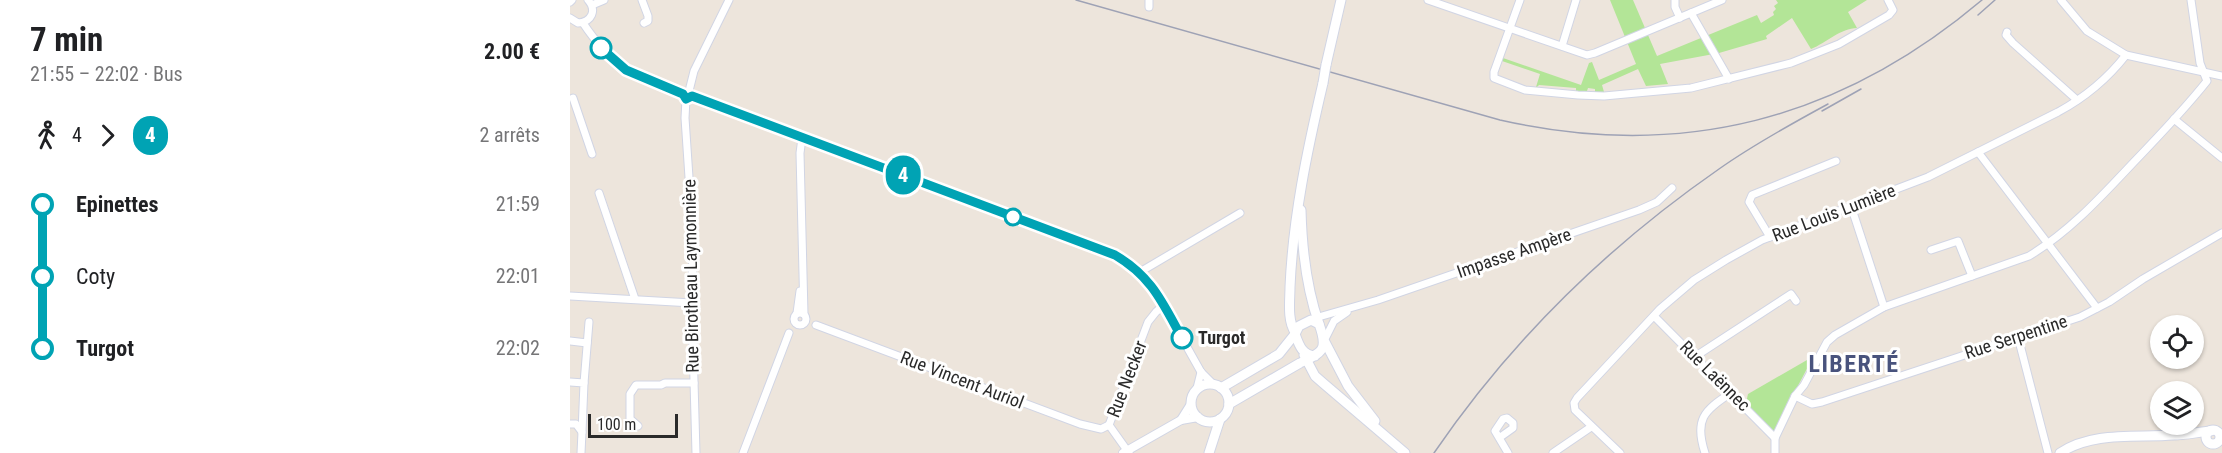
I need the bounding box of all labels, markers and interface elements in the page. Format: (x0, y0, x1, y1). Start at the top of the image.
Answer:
text: 7 min (30, 20, 103, 59)
unlabelled marker (590, 37, 612, 59)
text: 2.00 € (484, 39, 540, 64)
text: 21:55 – 22:02 · Bus (30, 62, 183, 86)
icon: walk (30, 119, 63, 152)
icon: forward (91, 119, 124, 152)
text: 4 (72, 123, 82, 147)
text: 4 (145, 123, 156, 147)
text: 2 arrêts (480, 123, 540, 147)
line badge: 4 (884, 156, 922, 195)
text: 4 (898, 163, 908, 187)
street label: Rue Birotheau Laymonnière (678, 179, 703, 373)
street label: Rue Louis Lumière (1769, 179, 1898, 246)
text: Epinettes (76, 192, 159, 217)
text: 21:59 (496, 192, 540, 216)
unlabelled marker (1004, 208, 1022, 226)
street label: Impasse Ampère (1454, 223, 1574, 282)
text: Coty (76, 264, 115, 289)
text: 22:01 (496, 264, 540, 288)
street label: Rue Serpentine (1962, 310, 2070, 363)
map controls (2150, 315, 2204, 435)
button: locate (2150, 315, 2204, 369)
marker: Turgot (1171, 327, 1193, 349)
place label: Turgot (1198, 327, 1246, 348)
text: Turgot (76, 336, 134, 361)
text: 22:02 (496, 336, 540, 360)
street label: Rue Laënnec (1676, 336, 1755, 415)
street label: Rue Necker (1102, 337, 1151, 420)
street label: Rue Vincent Auriol (898, 346, 1027, 413)
district label: LIBERTÉ (1808, 350, 1900, 378)
button: layers (2150, 381, 2204, 435)
scale bar (588, 411, 678, 438)
text: 100 m (597, 415, 636, 434)

